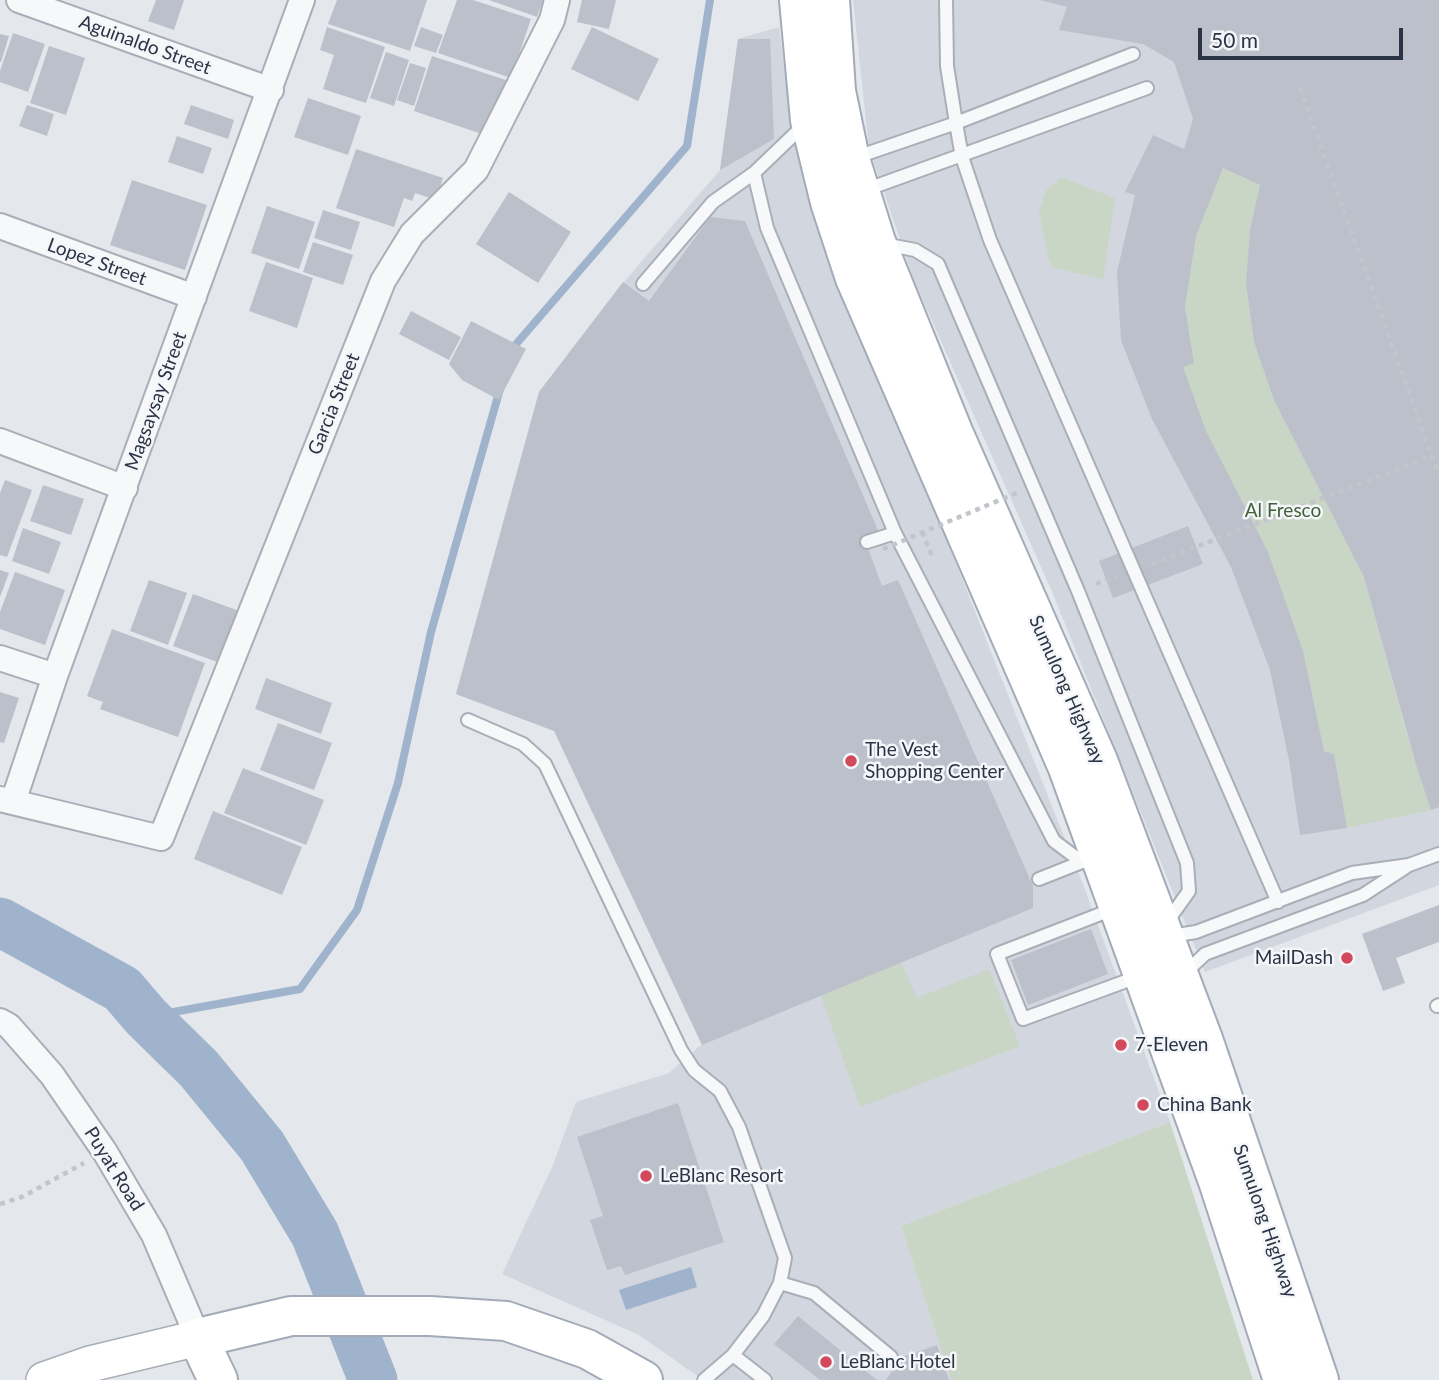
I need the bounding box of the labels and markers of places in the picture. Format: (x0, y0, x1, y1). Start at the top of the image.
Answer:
place label: The Vest Shopping Center (865, 739, 1004, 783)
marker: The Vest Shopping Center (843, 753, 859, 769)
place label: MailDash (1255, 947, 1333, 969)
marker: MailDash (1339, 950, 1355, 966)
place label: 7-Eleven (1135, 1034, 1208, 1056)
marker: 7-Eleven (1113, 1037, 1129, 1053)
place label: China Bank (1157, 1094, 1252, 1116)
marker: China Bank (1135, 1097, 1151, 1113)
place label: LeBlanc Resort (660, 1165, 783, 1187)
marker: LeBlanc Resort (638, 1168, 654, 1184)
place label: LeBlanc Hotel (840, 1351, 955, 1373)
marker: LeBlanc Hotel (818, 1354, 834, 1370)

